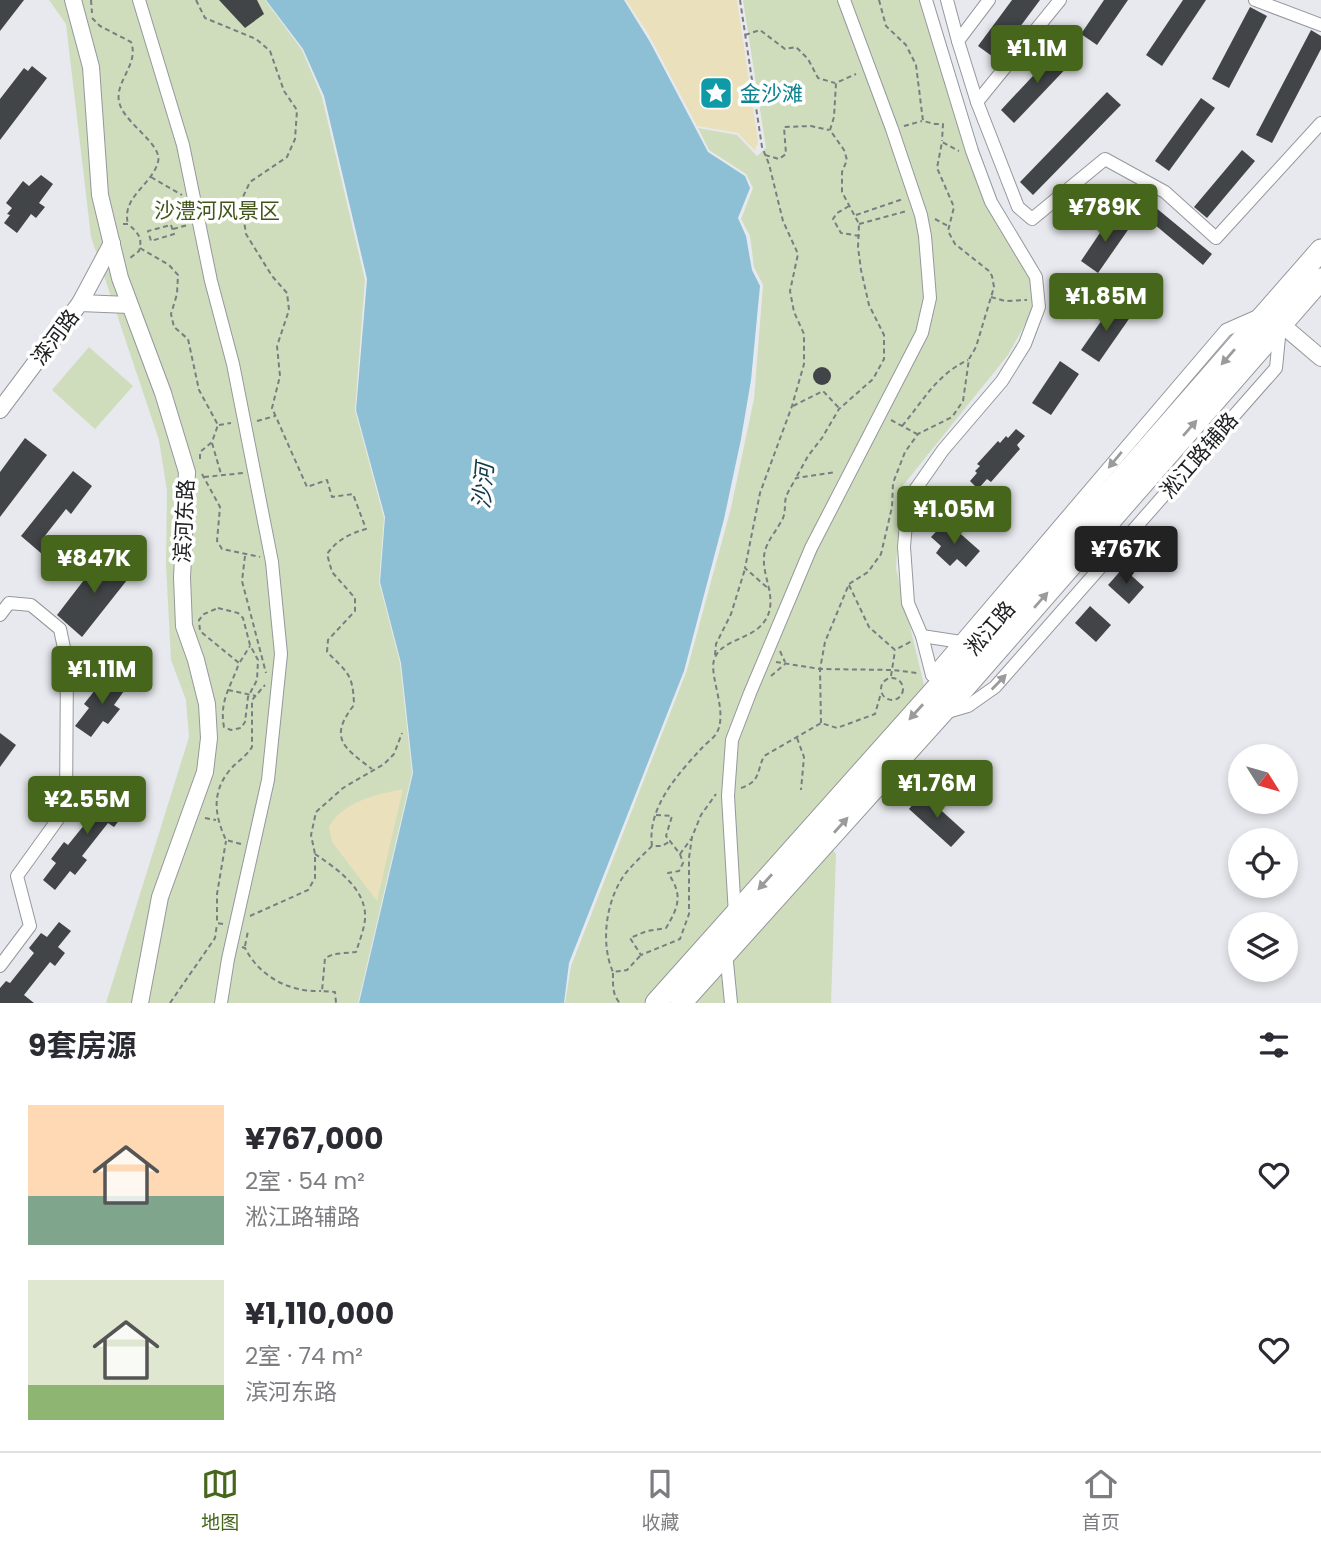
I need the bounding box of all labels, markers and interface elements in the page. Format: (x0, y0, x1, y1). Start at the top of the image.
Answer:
pin: ¥1.1M (988, 25, 1086, 85)
text: ¥1.1M (1007, 32, 1067, 64)
place icon: 金沙滩 (697, 74, 735, 112)
place label: 金沙滩 (740, 79, 803, 108)
pin: ¥789K (1056, 184, 1154, 244)
text: ¥789K (1069, 191, 1141, 223)
park label: 沙澧河风景区 (154, 196, 280, 225)
pin: ¥1.85M (1049, 274, 1163, 333)
text: ¥1.85M (1065, 280, 1147, 312)
street label: 滦河路 (24, 303, 86, 371)
one-way arrow (1221, 348, 1236, 365)
street label: 淞江路辅路 (1154, 406, 1244, 504)
one-way arrow (1182, 419, 1198, 437)
one-way arrow (1108, 451, 1123, 468)
water label: 沙河 (465, 458, 501, 510)
street label: 滨河东路 (167, 478, 201, 564)
pin: ¥1.05M (897, 486, 1011, 546)
text: ¥1.05M (913, 493, 995, 525)
pin: ¥767K (1077, 526, 1175, 586)
text: ¥767K (1091, 533, 1161, 565)
pin: ¥847K (45, 536, 143, 595)
text: ¥847K (57, 542, 131, 574)
one-way arrow (1033, 591, 1048, 608)
street label: 淞江路 (958, 595, 1022, 661)
pin: ¥1.11M (45, 646, 159, 706)
text: ¥1.11M (68, 653, 136, 685)
one-way arrow (991, 673, 1008, 690)
one-way arrow (909, 703, 924, 720)
north arrow (1228, 744, 1298, 814)
map controls (1228, 744, 1298, 982)
pin: ¥1.76M (880, 760, 994, 820)
text: ¥1.76M (898, 767, 976, 799)
pin: ¥2.55M (30, 776, 144, 836)
text: ¥2.55M (44, 783, 130, 815)
one-way arrow (833, 816, 849, 834)
button: locate (1228, 828, 1298, 898)
one-way arrow (757, 873, 773, 891)
button: layers (1228, 912, 1298, 982)
text: 9套房源 (28, 1024, 136, 1067)
icon: filters (1255, 1026, 1293, 1064)
text: ¥767,000 (245, 1117, 384, 1160)
icon: home (84, 1133, 168, 1217)
icon: heart (1255, 1156, 1293, 1194)
text: 2室 · 54 m² (245, 1165, 365, 1197)
text: 淞江路辅路 (245, 1201, 360, 1233)
text: ¥1,110,000 (245, 1292, 394, 1335)
icon: home (84, 1308, 168, 1392)
icon: heart (1255, 1331, 1293, 1369)
text: 2室 · 74 m² (245, 1340, 363, 1372)
text: 滨河东路 (245, 1376, 337, 1408)
tab: 地图 (201, 1465, 239, 1537)
tab: 收藏 (641, 1465, 680, 1537)
tab: 首页 (1082, 1465, 1120, 1537)

